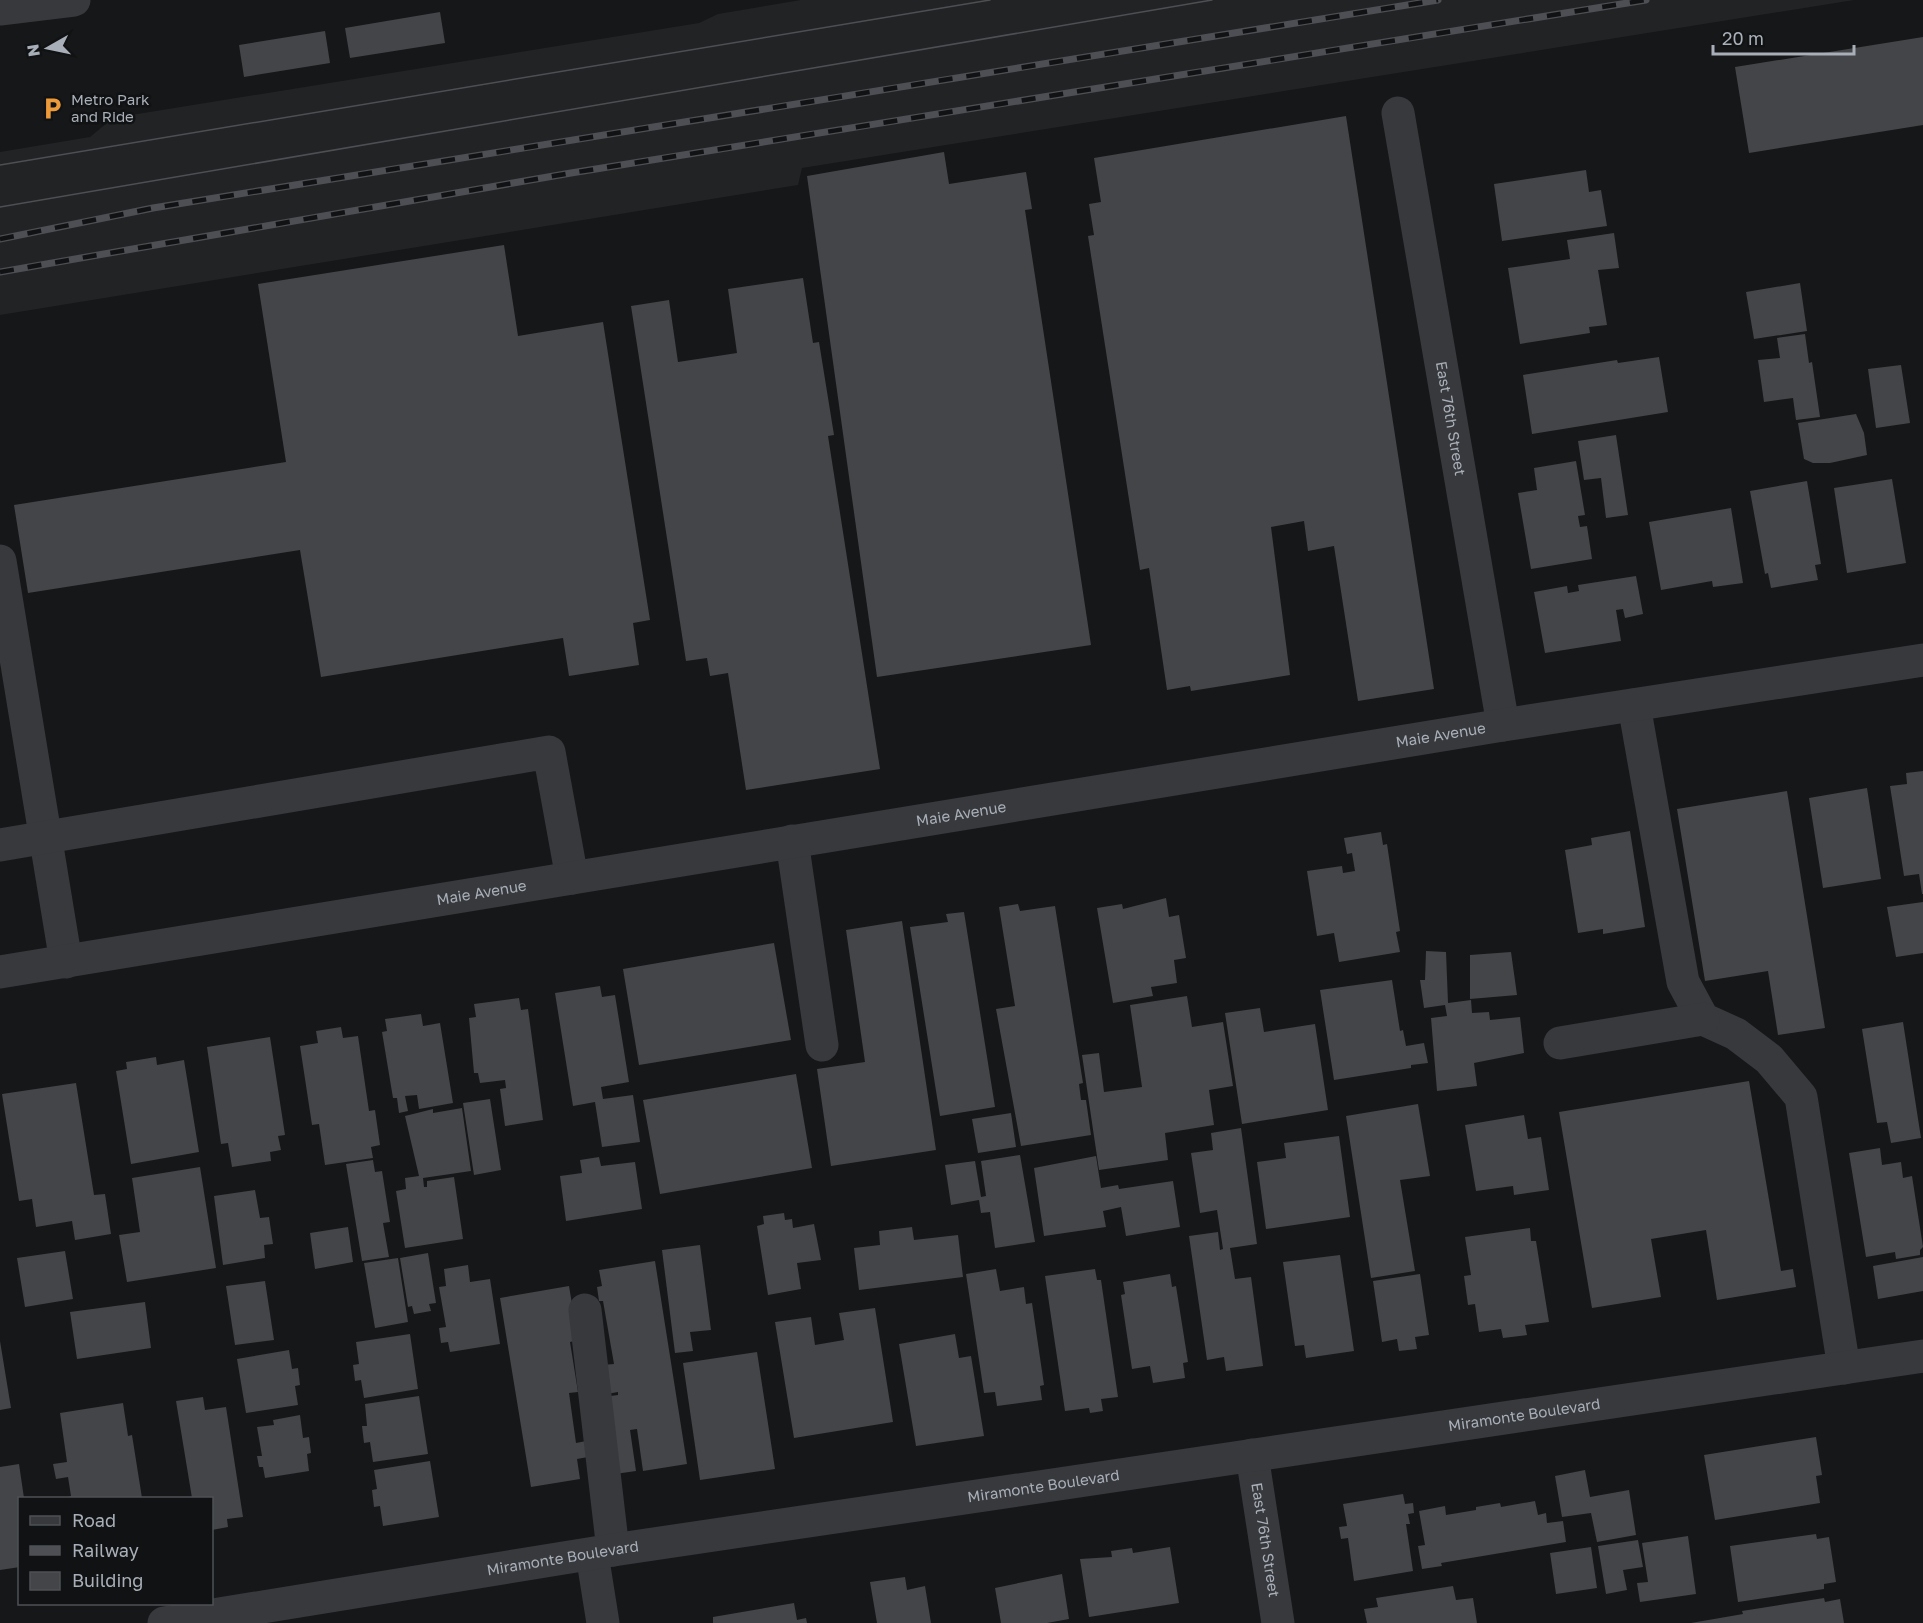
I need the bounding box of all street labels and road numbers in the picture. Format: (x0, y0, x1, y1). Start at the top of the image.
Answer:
street label: East 76th Street (1433, 360, 1470, 477)
street label: Maie Avenue (1394, 718, 1487, 751)
street label: Maie Avenue (915, 797, 1008, 829)
street label: Maie Avenue (435, 876, 528, 908)
street label: Miramonte Boulevard (1447, 1394, 1601, 1434)
street label: Miramonte Boulevard (966, 1465, 1121, 1505)
street label: East 76th Street (1248, 1481, 1284, 1598)
street label: Miramonte Boulevard (485, 1536, 640, 1578)

